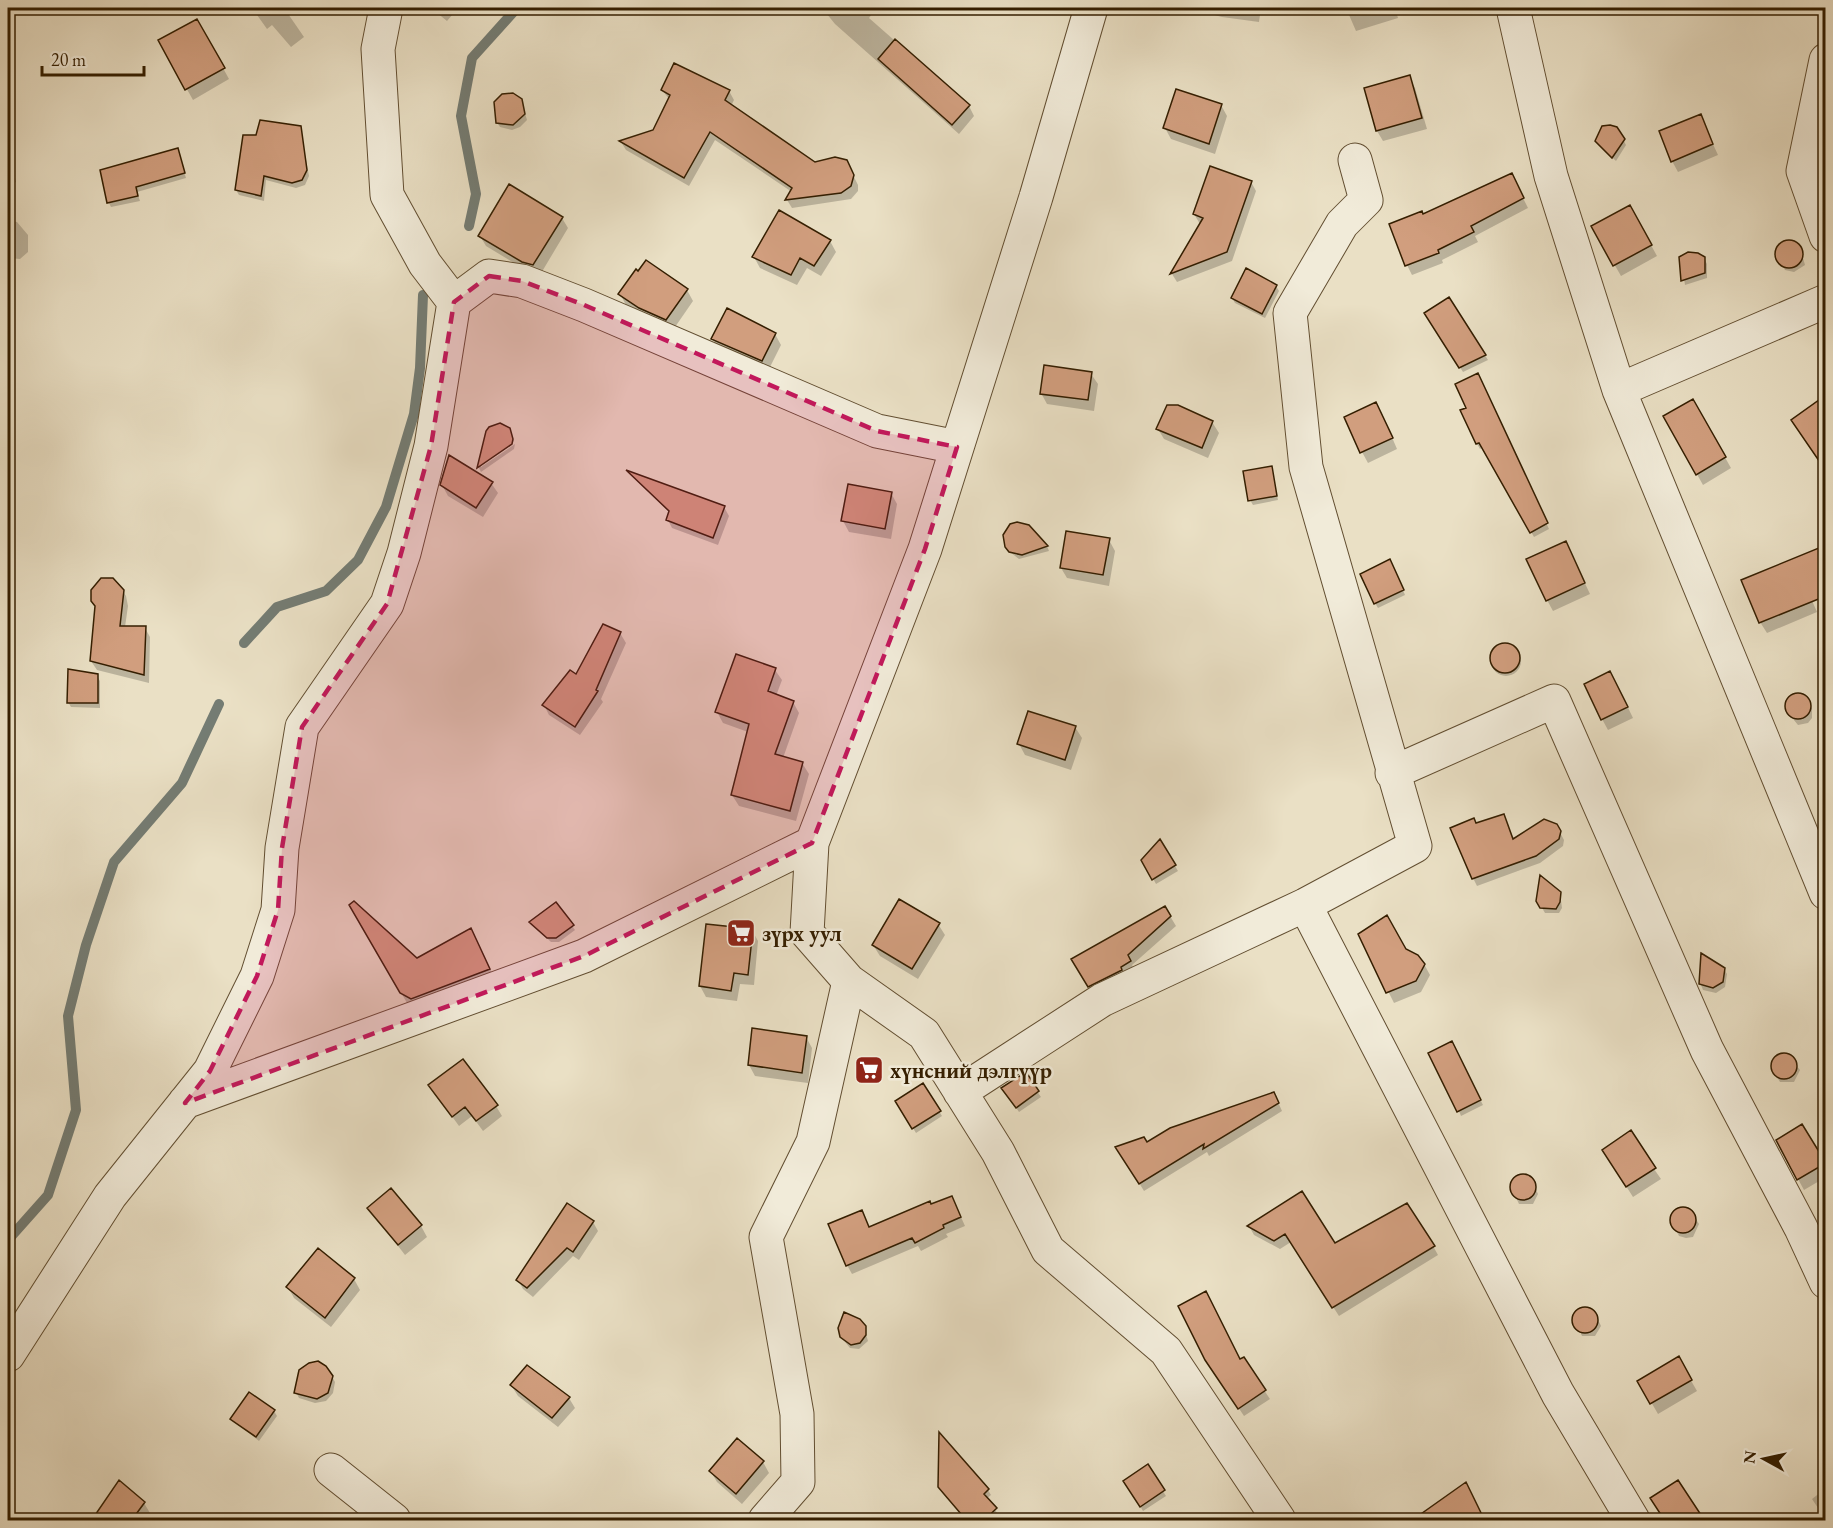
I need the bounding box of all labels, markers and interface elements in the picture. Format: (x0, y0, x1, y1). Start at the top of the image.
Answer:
scale bar (42, 39, 144, 77)
text: 20 m (51, 48, 86, 71)
supermarket icon: зүрх уул (725, 917, 757, 949)
place label: зүрх уул (762, 919, 842, 948)
supermarket icon: хүнсний дэлгүүр (853, 1054, 885, 1086)
place label: хүнсний дэлгүүр (890, 1056, 1052, 1085)
north arrow (1734, 1429, 1794, 1489)
text: N (1738, 1449, 1761, 1465)

